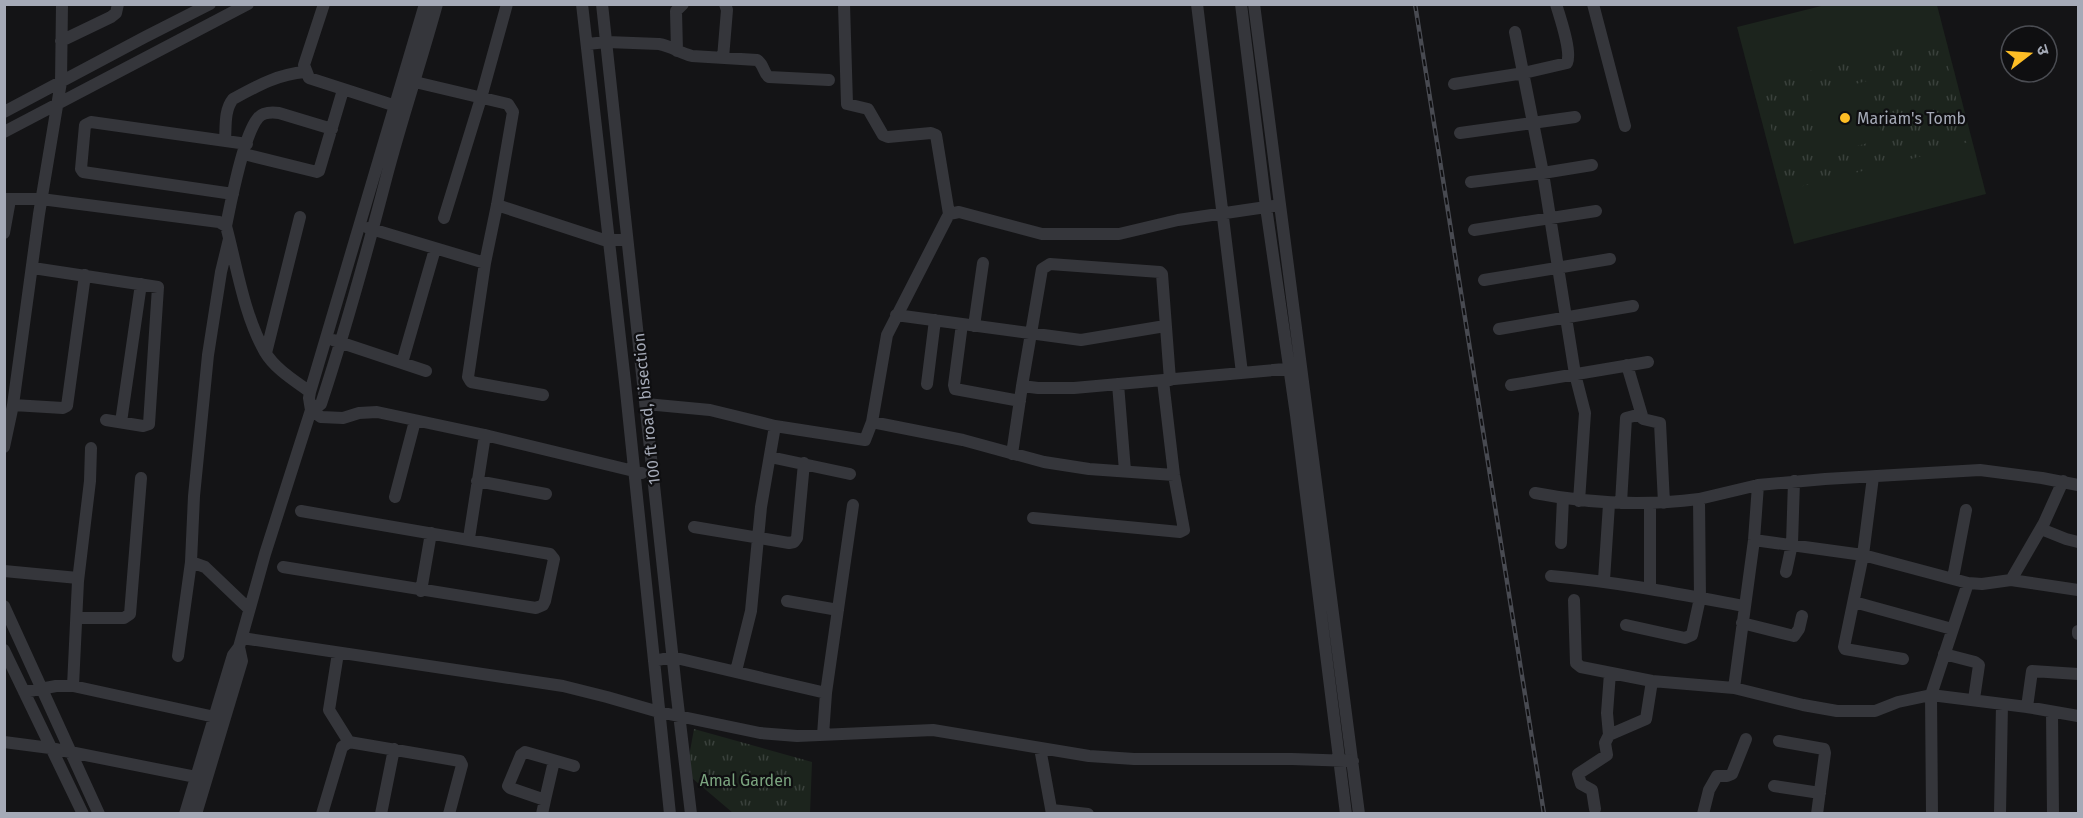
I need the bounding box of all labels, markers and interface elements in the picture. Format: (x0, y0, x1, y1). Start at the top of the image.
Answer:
north arrow (1999, 24, 2059, 84)
text: उ (2032, 43, 2054, 58)
place label: Mariam's Tomb (1857, 109, 1966, 128)
marker: Mariam's Tomb (1838, 111, 1852, 125)
street label: 100 ft road, bisection (629, 332, 664, 486)
park label: Amal Garden (700, 771, 792, 790)

